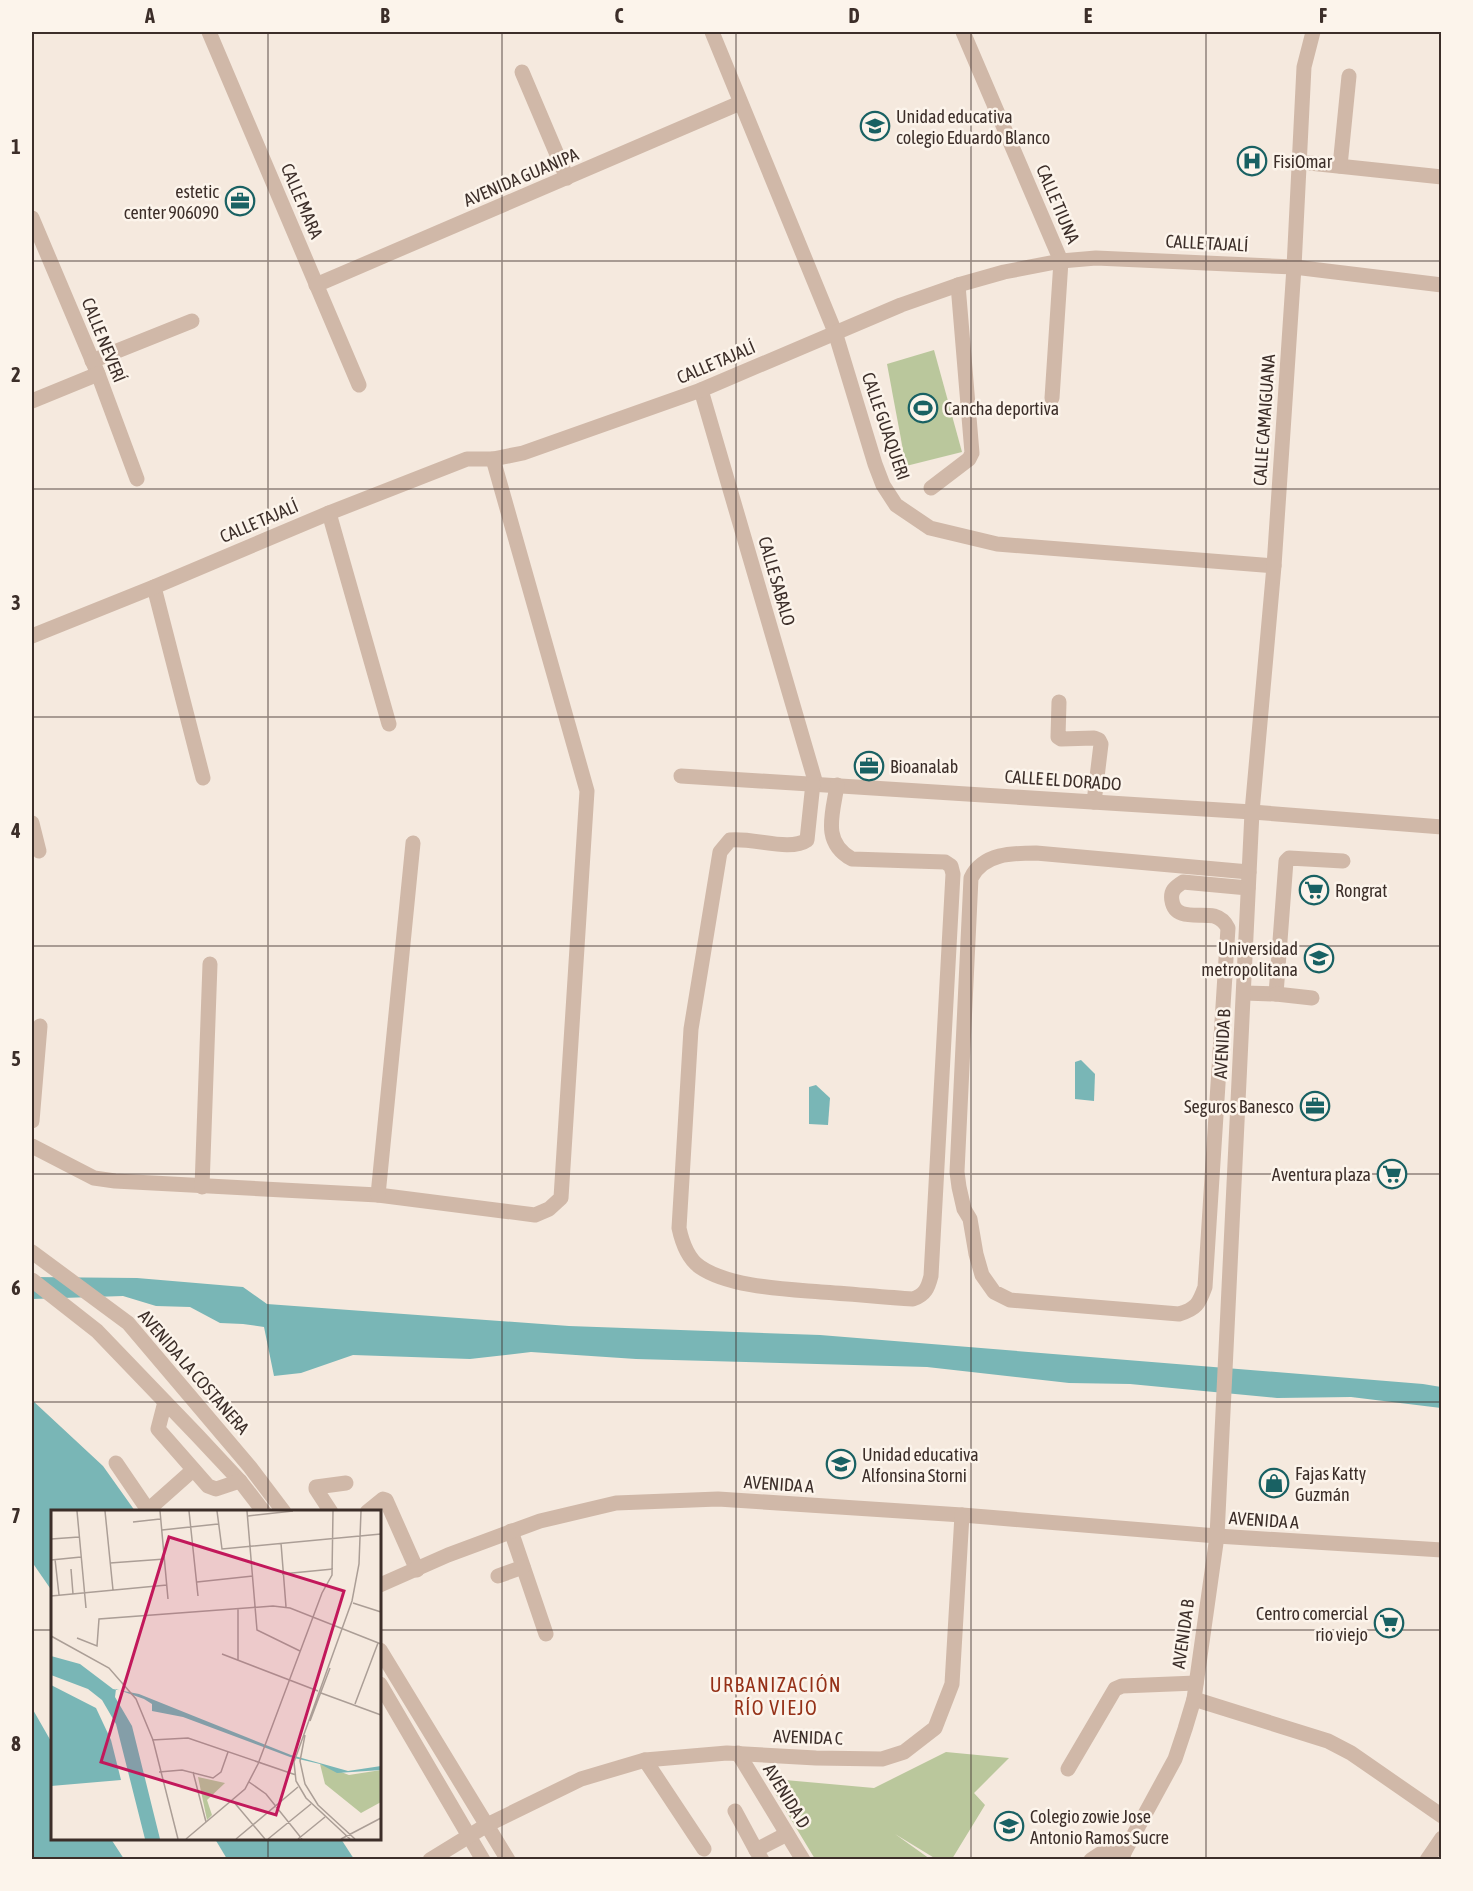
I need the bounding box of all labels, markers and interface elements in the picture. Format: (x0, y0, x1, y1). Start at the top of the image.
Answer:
text: A (144, 4, 155, 27)
text: B (380, 4, 390, 27)
text: C (615, 4, 624, 27)
text: D (848, 4, 860, 27)
text: E (1084, 4, 1093, 27)
text: F (1319, 4, 1327, 27)
place label: Unidad educativa colegio Eduardo Blanco (896, 106, 1050, 148)
school or university icon: Unidad educativa colegio Eduardo Blanco (859, 110, 891, 142)
text: 1 (11, 135, 21, 158)
street label: AVENIDA GUANIPA (460, 143, 582, 211)
hospital icon: FisiOmar (1236, 145, 1268, 177)
place label: FisiOmar (1273, 151, 1333, 172)
street label: CALLE MARA (277, 160, 327, 242)
street label: CALLE TIUNA (1032, 161, 1084, 247)
place label: estetic center 906090 (124, 181, 219, 223)
office icon: estetic center 906090 (224, 185, 256, 217)
street label: CALLE TAJALÍ (1165, 230, 1249, 256)
street label: CALLE NEVERÍ (78, 295, 130, 385)
street label: CALLE TAJALÍ (674, 336, 758, 388)
street label: CALLE CAMAIGUANA (1249, 353, 1279, 486)
text: 2 (11, 363, 21, 386)
street label: CALLE GUAQUERI (858, 369, 914, 483)
sports icon: Cancha deportiva (907, 392, 939, 424)
place label: Cancha deportiva (944, 398, 1059, 419)
street label: CALLE TAJALÍ (217, 495, 301, 547)
street label: CALLE SABALO (754, 534, 800, 628)
text: 3 (11, 591, 21, 614)
office icon: Bioanalab (853, 750, 885, 782)
place label: Bioanalab (890, 756, 958, 777)
street label: CALLE EL DORADO (1004, 765, 1122, 795)
text: 4 (10, 819, 21, 842)
supermarket icon: Rongrat (1298, 874, 1330, 906)
place label: Rongrat (1335, 880, 1387, 901)
place label: Universidad metropolitana (1201, 938, 1298, 980)
school or university icon: Universidad metropolitana (1303, 942, 1335, 974)
street label: AVENIDA B (1210, 1008, 1234, 1080)
text: 5 (11, 1047, 21, 1070)
office icon: Seguros Banesco (1299, 1090, 1331, 1122)
place label: Seguros Banesco (1184, 1096, 1294, 1117)
supermarket icon: Aventura plaza (1376, 1158, 1408, 1190)
place label: Aventura plaza (1272, 1164, 1371, 1185)
text: 6 (11, 1276, 21, 1299)
street label: AVENIDA LA COSTANERA (134, 1306, 254, 1439)
place label: Unidad educativa Alfonsina Storni (862, 1444, 979, 1486)
school or university icon: Unidad educativa Alfonsina Storni (825, 1448, 857, 1480)
place label: Fajas Katty Guzmán (1295, 1463, 1366, 1505)
shop icon: Fajas Katty Guzmán (1258, 1467, 1290, 1499)
street label: AVENIDA A (743, 1471, 815, 1497)
text: 7 (11, 1504, 21, 1527)
street label: AVENIDA A (1228, 1507, 1300, 1533)
inset map (51, 1510, 381, 1840)
street label: AVENIDA B (1168, 1597, 1198, 1670)
place label: Centro comercial rio viejo (1256, 1603, 1368, 1645)
supermarket icon: Centro comercial rio viejo (1373, 1607, 1405, 1639)
district label: URBANIZACIÓN RÍO VIEJO (710, 1673, 842, 1719)
street label: AVENIDA C (773, 1725, 843, 1749)
text: 8 (11, 1732, 21, 1755)
street label: AVENIDA D (759, 1760, 815, 1832)
place label: Colegio zowie Jose Antonio Ramos Sucre (1030, 1806, 1169, 1848)
school or university icon: Colegio zowie Jose Antonio Ramos Sucre (993, 1810, 1025, 1842)

